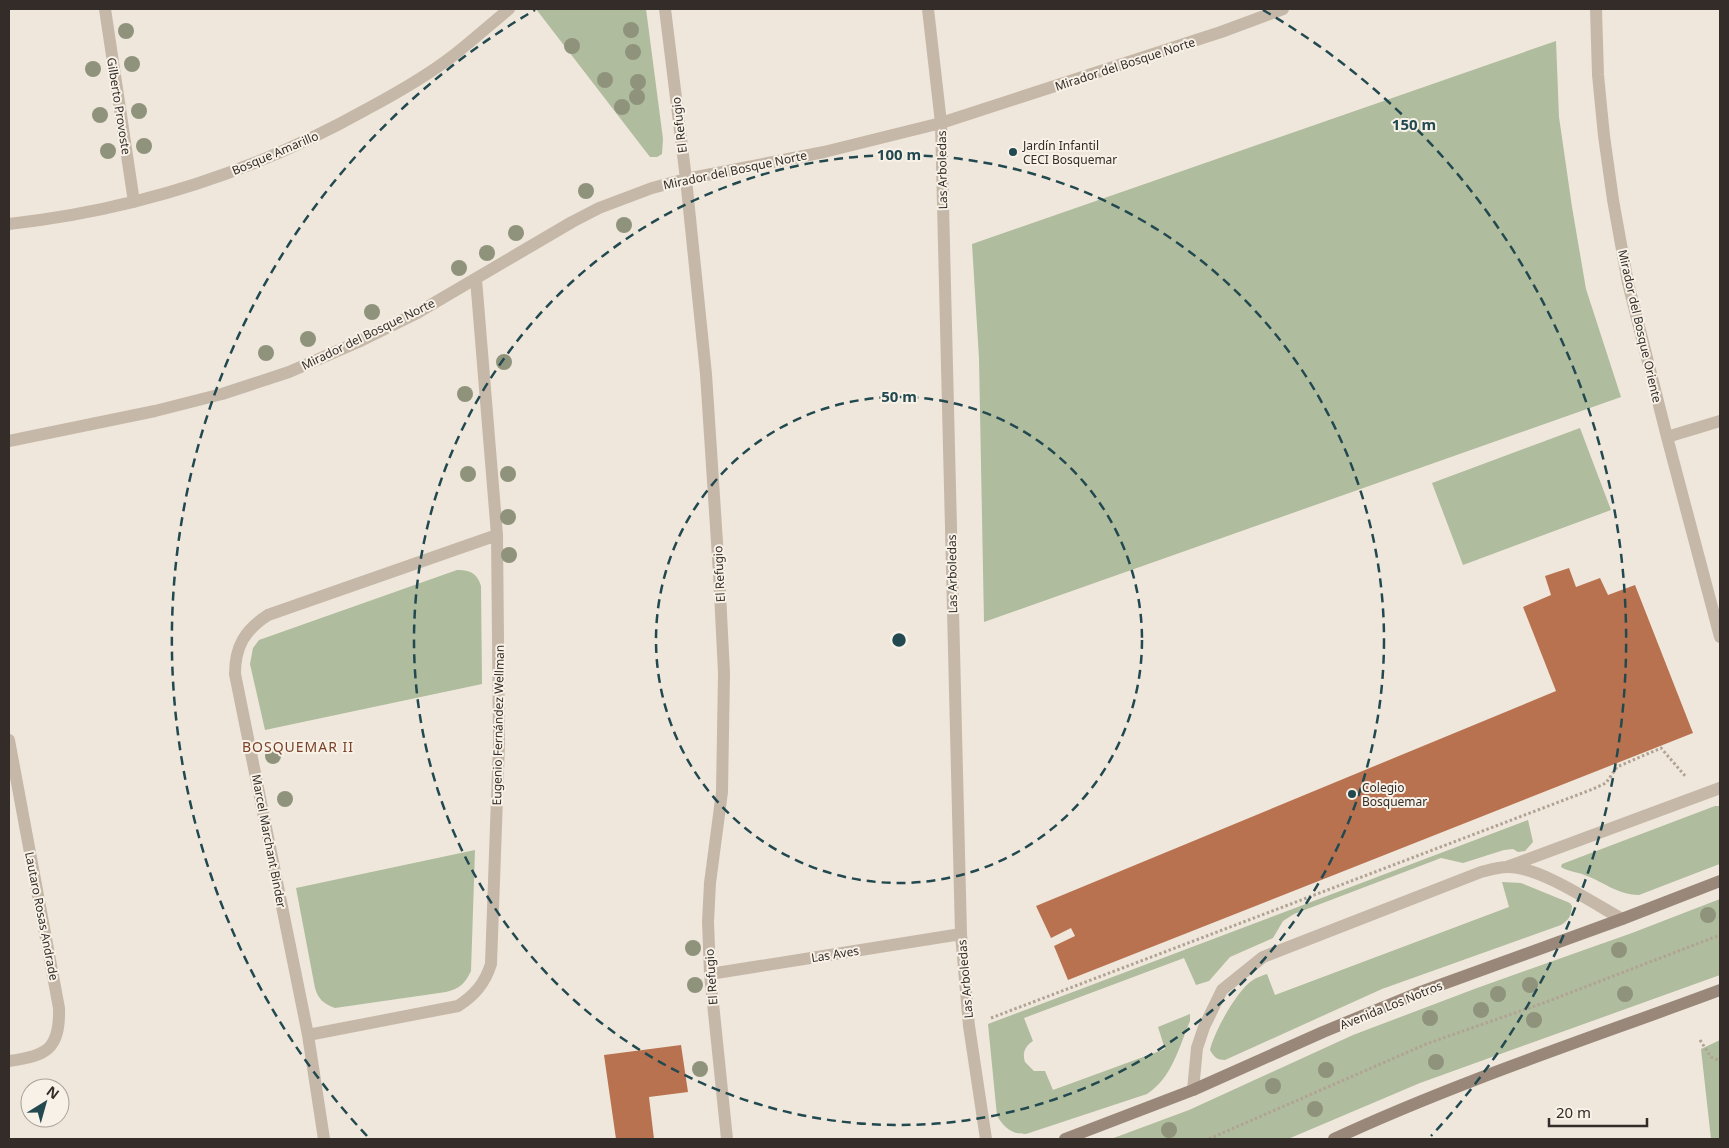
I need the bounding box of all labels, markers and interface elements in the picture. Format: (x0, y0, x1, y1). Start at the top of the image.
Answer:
street label: Mirador del Bosque Norte (1053, 33, 1197, 95)
street label: Gilberto Provoste (103, 56, 135, 156)
street label: El Refugio (667, 96, 691, 154)
text: 150 m (1392, 114, 1436, 134)
street label: Bosque Amarillo (229, 127, 321, 179)
street label: Las Arboledas (933, 130, 951, 210)
place label: Jardín Infantil CECI Bosquemar (1022, 137, 1117, 168)
text: 100 m (877, 144, 921, 164)
street label: Mirador del Bosque Norte (662, 146, 809, 194)
marker: Jardín Infantil CECI Bosquemar (1007, 146, 1019, 158)
street label: Mirador del Bosque Oriente (1614, 248, 1666, 404)
street label: Mirador del Bosque Norte (298, 294, 438, 374)
text: 50 m (881, 386, 917, 406)
street label: Las Arboledas (943, 534, 961, 614)
street label: El Refugio (709, 545, 729, 603)
centre of rings (890, 631, 908, 649)
street label: Eugenio Fernández Wellman (488, 645, 508, 805)
district label: BOSQUEMAR II (242, 737, 354, 756)
street label: Marcel Marchant Binder (248, 773, 290, 909)
place label: Colegio Bosquemar (1362, 779, 1427, 810)
marker: Colegio Bosquemar (1346, 788, 1358, 800)
street label: Lautaro Rosas Andrade (21, 850, 63, 982)
street label: Las Arboledas (953, 939, 977, 1019)
street label: Las Aves (810, 942, 860, 966)
street label: El Refugio (701, 948, 721, 1006)
street label: Avenida Los Notros (1337, 977, 1445, 1033)
north arrow (20, 1078, 70, 1128)
text: N (43, 1081, 63, 1103)
scale bar (1549, 1096, 1646, 1128)
text: 20 m (1556, 1102, 1591, 1122)

